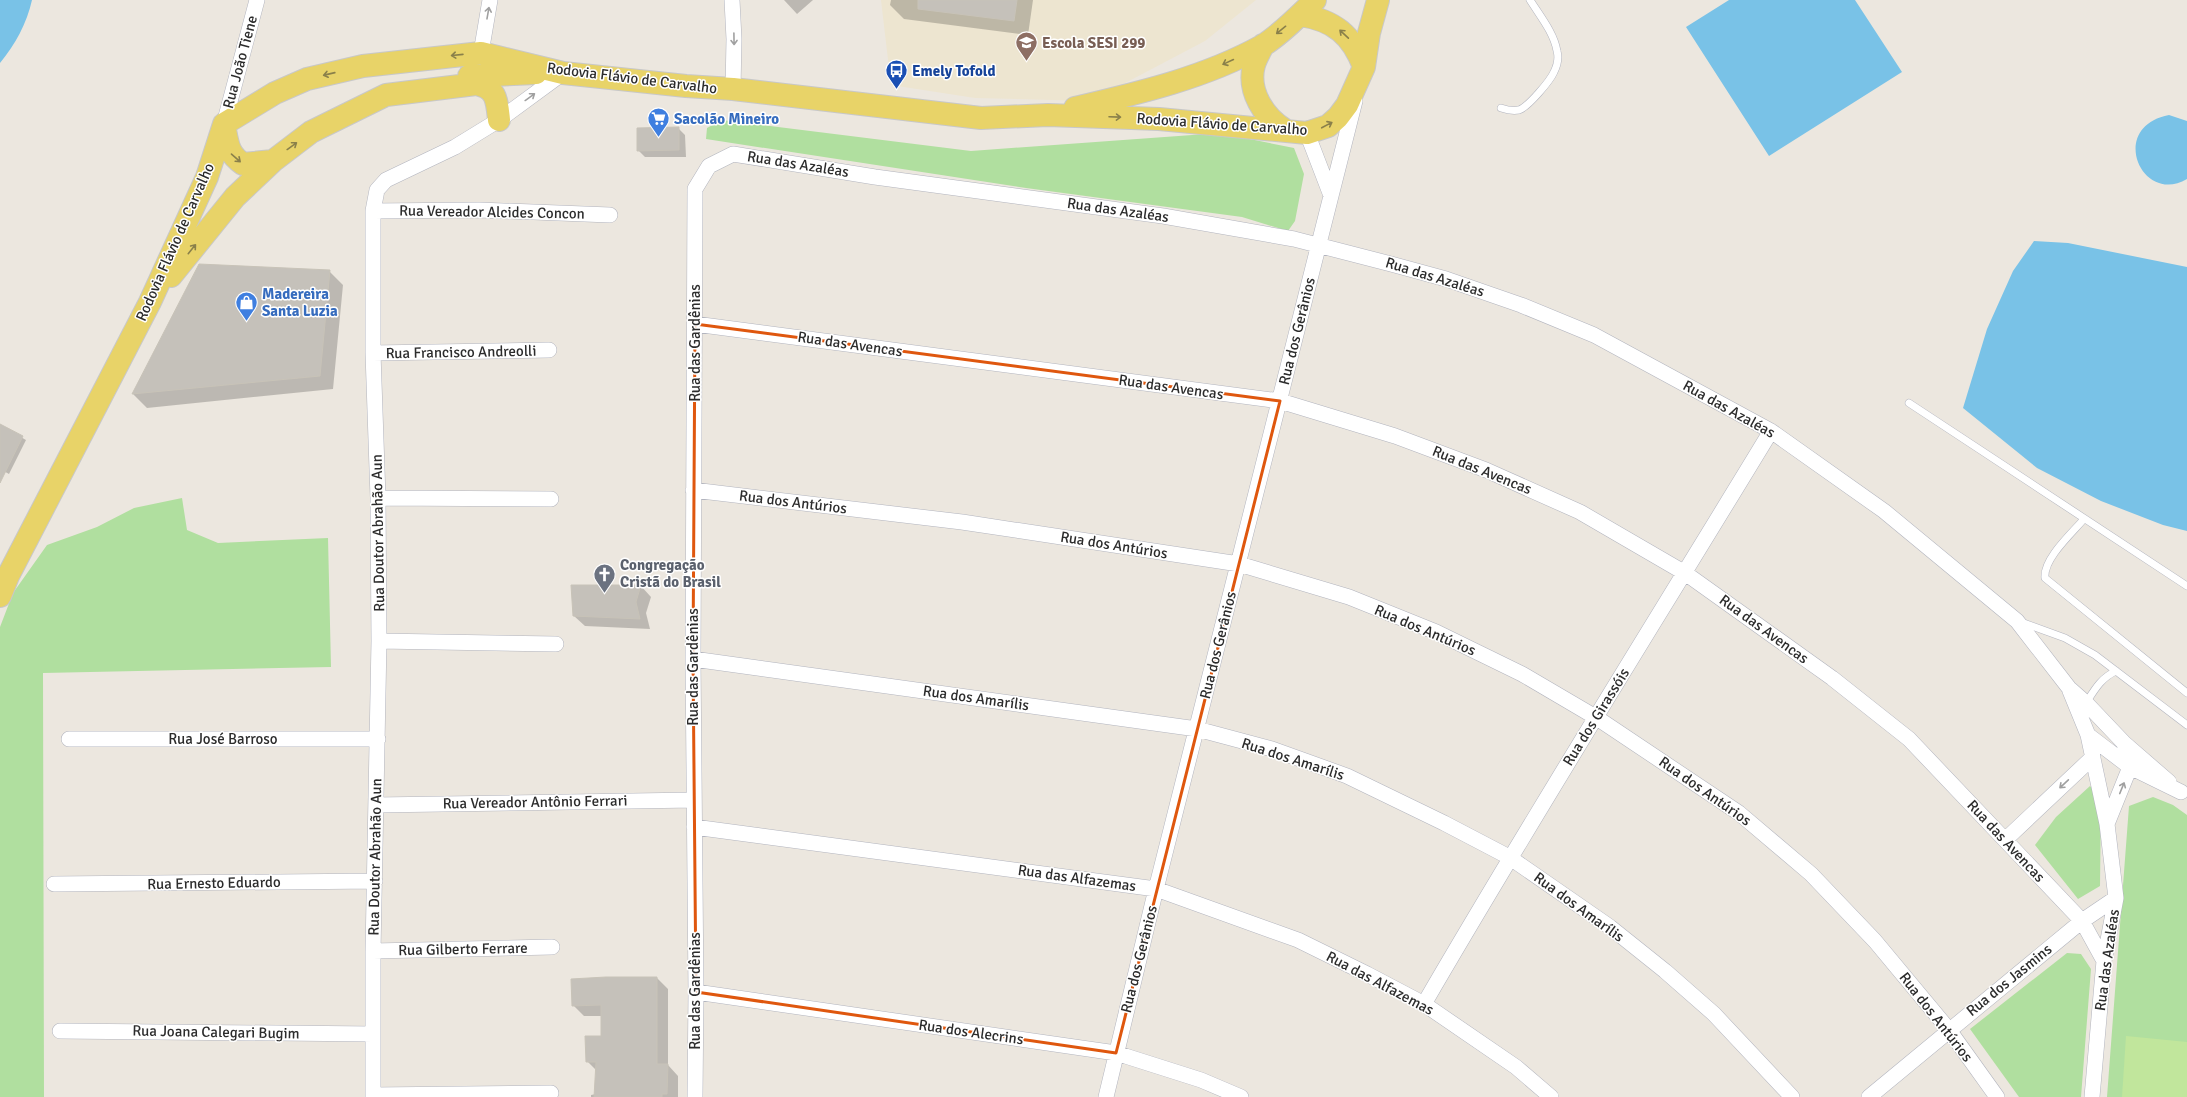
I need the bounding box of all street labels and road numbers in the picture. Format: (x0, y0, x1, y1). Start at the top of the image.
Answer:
street label: Rua João Tiene (219, 13, 261, 111)
street label: Rodovia Flávio de Carvalho (546, 59, 718, 97)
street label: Rodovia Flávio de Carvalho (1136, 109, 1308, 139)
street label: Rua das Azaléas (746, 147, 851, 181)
street label: Rodovia Flávio de Carvalho (132, 160, 218, 324)
street label: Rua das Azaléas (1066, 194, 1170, 226)
street label: Rua Vereador Alcides Concon (399, 201, 585, 223)
street label: Rua das Azaléas (1383, 253, 1487, 301)
street label: Rua dos Gerânios (1275, 275, 1319, 387)
street label: Rua das Gardênias (686, 284, 704, 402)
street label: Rua das Avencas (796, 328, 904, 360)
street label: Rua Francisco Andreolli (385, 342, 537, 362)
street label: Rua das Avencas (1117, 371, 1225, 403)
street label: Rua das Azaléas (1680, 376, 1779, 442)
street label: Rua das Avencas (1430, 442, 1535, 498)
street label: Rua Doutor Abrahão Aun (368, 454, 388, 612)
street label: Rua dos Antúrios (738, 486, 848, 518)
street label: Rua dos Antúrios (1059, 528, 1169, 562)
street label: Rua dos Gerânios (1196, 589, 1240, 701)
street label: Rua das Avencas (1716, 591, 1812, 668)
street label: Rua dos Antúrios (1372, 601, 1479, 660)
street label: Rua das Gardênias (684, 608, 702, 726)
street label: Rua dos Girassóis (1559, 665, 1633, 769)
street label: Rua dos Amarílis (922, 682, 1031, 714)
street label: Rua José Barroso (168, 730, 278, 748)
street label: Rua dos Amarílis (1239, 734, 1347, 784)
street label: Rua dos Antúrios (1655, 753, 1755, 830)
street label: Rua Doutor Abrahão Aun (365, 778, 385, 936)
street label: Rua Vereador Antônio Ferrari (442, 791, 628, 813)
street label: Rua das Avencas (1963, 796, 2049, 886)
street label: Rua das Alfazemas (1017, 861, 1138, 895)
street label: Rua dos Amarílis (1530, 868, 1628, 946)
street label: Rua Ernesto Eduardo (147, 873, 281, 893)
street label: Rua dos Gerânios (1117, 903, 1161, 1015)
street label: Rua das Azaléas (2091, 908, 2123, 1012)
street label: Rua das Gardênias (686, 932, 704, 1050)
street label: Rua Gilberto Ferrare (398, 939, 528, 959)
street label: Rua dos Jasmins (1963, 940, 2056, 1020)
street label: Rua das Alfazemas (1323, 947, 1437, 1019)
street label: Rua dos Antúrios (1896, 969, 1977, 1066)
street label: Rua dos Alecrins (917, 1016, 1025, 1048)
street label: Rua Joana Calegari Bugim (132, 1022, 300, 1042)

